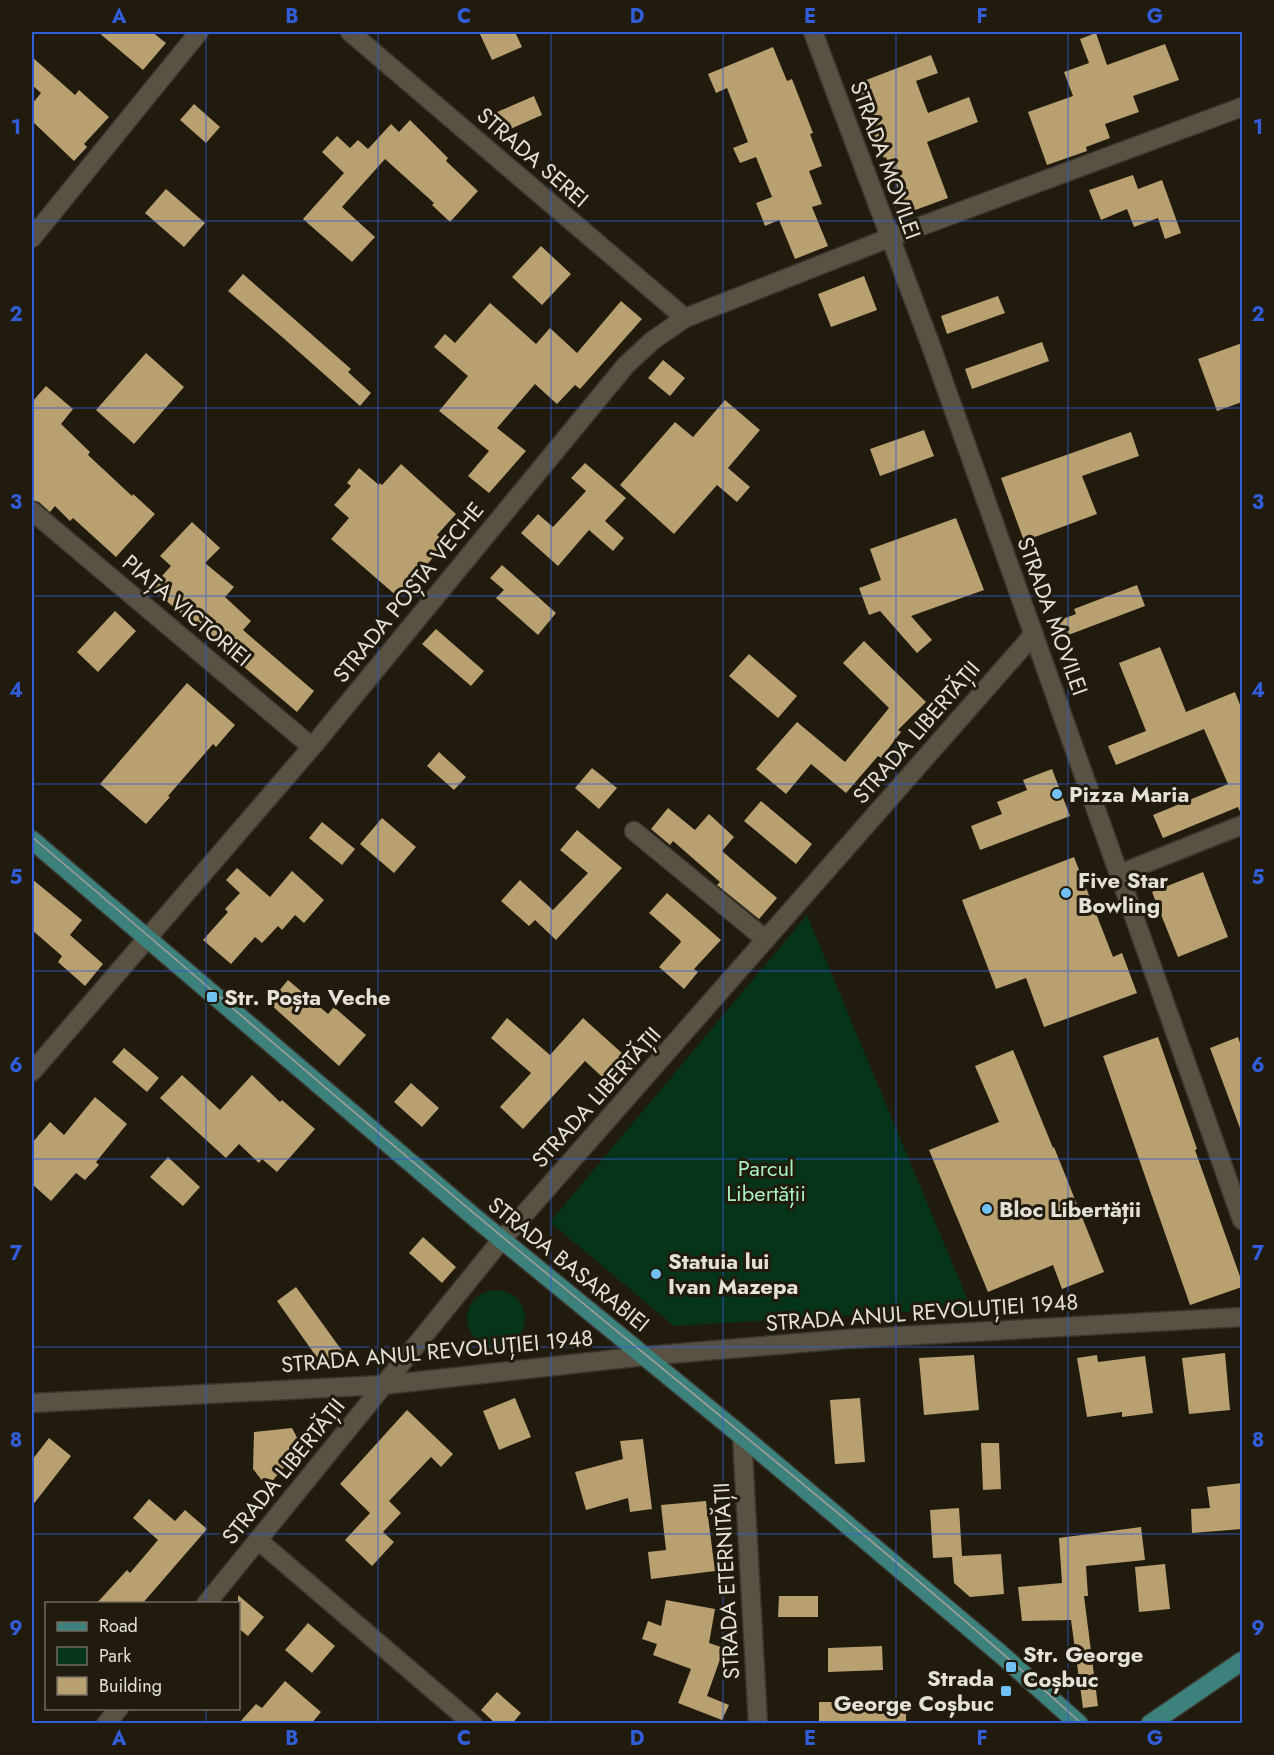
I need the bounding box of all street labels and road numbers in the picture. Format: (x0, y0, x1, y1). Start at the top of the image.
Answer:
street label: STRADA MOVILEI (843, 76, 929, 244)
street label: STRADA SEREI (470, 99, 596, 215)
street label: STRADA POȘTA VECHE (325, 495, 491, 689)
street label: STRADA MOVILEI (1010, 532, 1096, 700)
street label: PIAȚA VICTORIEI (116, 547, 258, 673)
street label: STRADA LIBERTĂȚII (845, 654, 987, 810)
street label: STRADA LIBERTĂȚII (524, 1019, 668, 1175)
street label: STRADA BASARABIEI (481, 1189, 657, 1339)
street label: STRADA ANUL REVOLUȚIEI 1948 (765, 1285, 1079, 1339)
street label: STRADA ANUL REVOLUȚIEI 1948 (280, 1321, 594, 1381)
street label: STRADA LIBERTĂȚII (214, 1391, 352, 1551)
street label: STRADA ETERNITĂȚII (705, 1482, 747, 1680)

